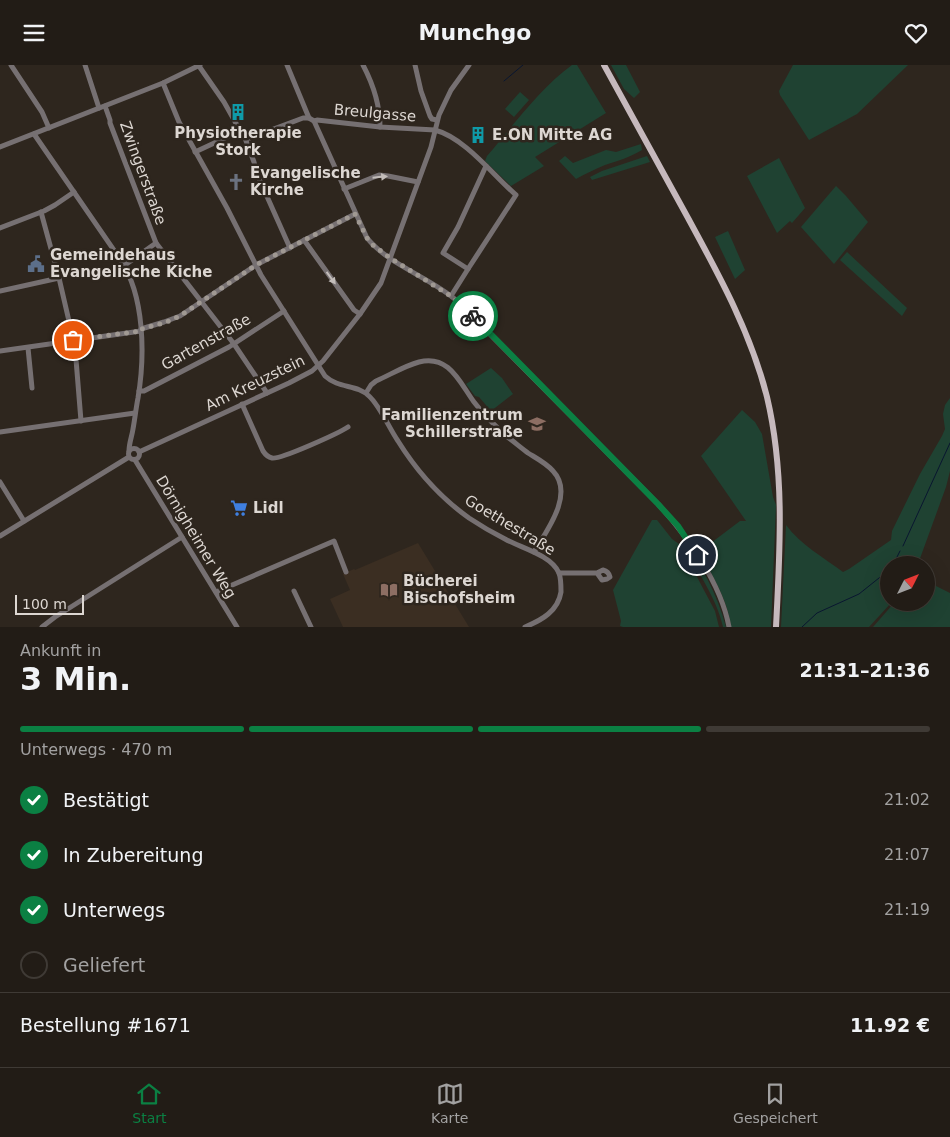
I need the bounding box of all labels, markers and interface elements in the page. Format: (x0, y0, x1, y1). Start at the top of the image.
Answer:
icon: menu (20, 19, 48, 47)
icon: heart (902, 19, 930, 47)
text: Munchgo (419, 20, 531, 45)
street label: Breulgasse (333, 100, 417, 126)
building icon: Physiotherapie Stork (228, 102, 248, 122)
street label: Zwingerstraße (116, 119, 170, 227)
place label: Physiotherapie Stork (174, 124, 302, 159)
building icon: E.ON Mitte AG (468, 125, 488, 145)
place label: E.ON Mitte AG (492, 126, 612, 144)
place label: Evangelische Kirche (250, 164, 361, 199)
church icon: Evangelische Kirche (226, 172, 246, 192)
one-way arrow (373, 173, 389, 181)
place label: Gemeindehaus Evangelische Kiche (50, 246, 212, 281)
public building icon: Gemeindehaus Evangelische Kiche (26, 254, 46, 274)
one-way arrow (326, 271, 336, 285)
courier (448, 291, 498, 341)
icon: bike (459, 302, 487, 330)
street label: Gartenstraße (158, 310, 254, 374)
pin (52, 319, 94, 361)
icon: bag (59, 326, 87, 354)
street label: Am Kreuzstein (202, 351, 308, 415)
place label: Familienzentrum Schillerstraße (381, 406, 523, 441)
school or university icon: Familienzentrum Schillerstraße (527, 414, 547, 434)
street label: Dörnigheimer Weg (152, 472, 240, 602)
street label: Goethestraße (461, 491, 559, 559)
supermarket icon: Lidl (229, 498, 249, 518)
place label: Lidl (253, 499, 284, 517)
pin (676, 534, 718, 576)
icon: home (683, 541, 711, 569)
north arrow (880, 556, 935, 611)
map controls (880, 556, 935, 611)
place label: Bücherei Bischofsheim (403, 572, 515, 607)
library icon: Bücherei Bischofsheim (379, 580, 399, 600)
scale bar (15, 592, 84, 615)
text: 100 m (22, 596, 67, 612)
text: Ankunft in (20, 641, 101, 660)
text: 21:31–21:36 (800, 659, 930, 681)
text: 3 Min. (20, 660, 131, 698)
text: Unterwegs · 470 m (20, 740, 172, 759)
icon: check (20, 786, 48, 814)
text: Bestätigt (63, 789, 149, 811)
text: 21:02 (884, 790, 930, 809)
icon: check (20, 841, 48, 869)
text: In Zubereitung (63, 844, 203, 866)
text: 21:07 (884, 845, 930, 864)
icon: check (20, 896, 48, 924)
text: Unterwegs (63, 899, 165, 921)
text: 21:19 (884, 900, 930, 919)
text: Geliefert (63, 954, 145, 976)
text: Bestellung #1671 (20, 1014, 191, 1036)
text: 11.92 € (850, 1014, 930, 1036)
tab: Start (132, 1080, 167, 1126)
tab: Karte (431, 1080, 468, 1126)
tab: Gespeichert (733, 1080, 818, 1126)

